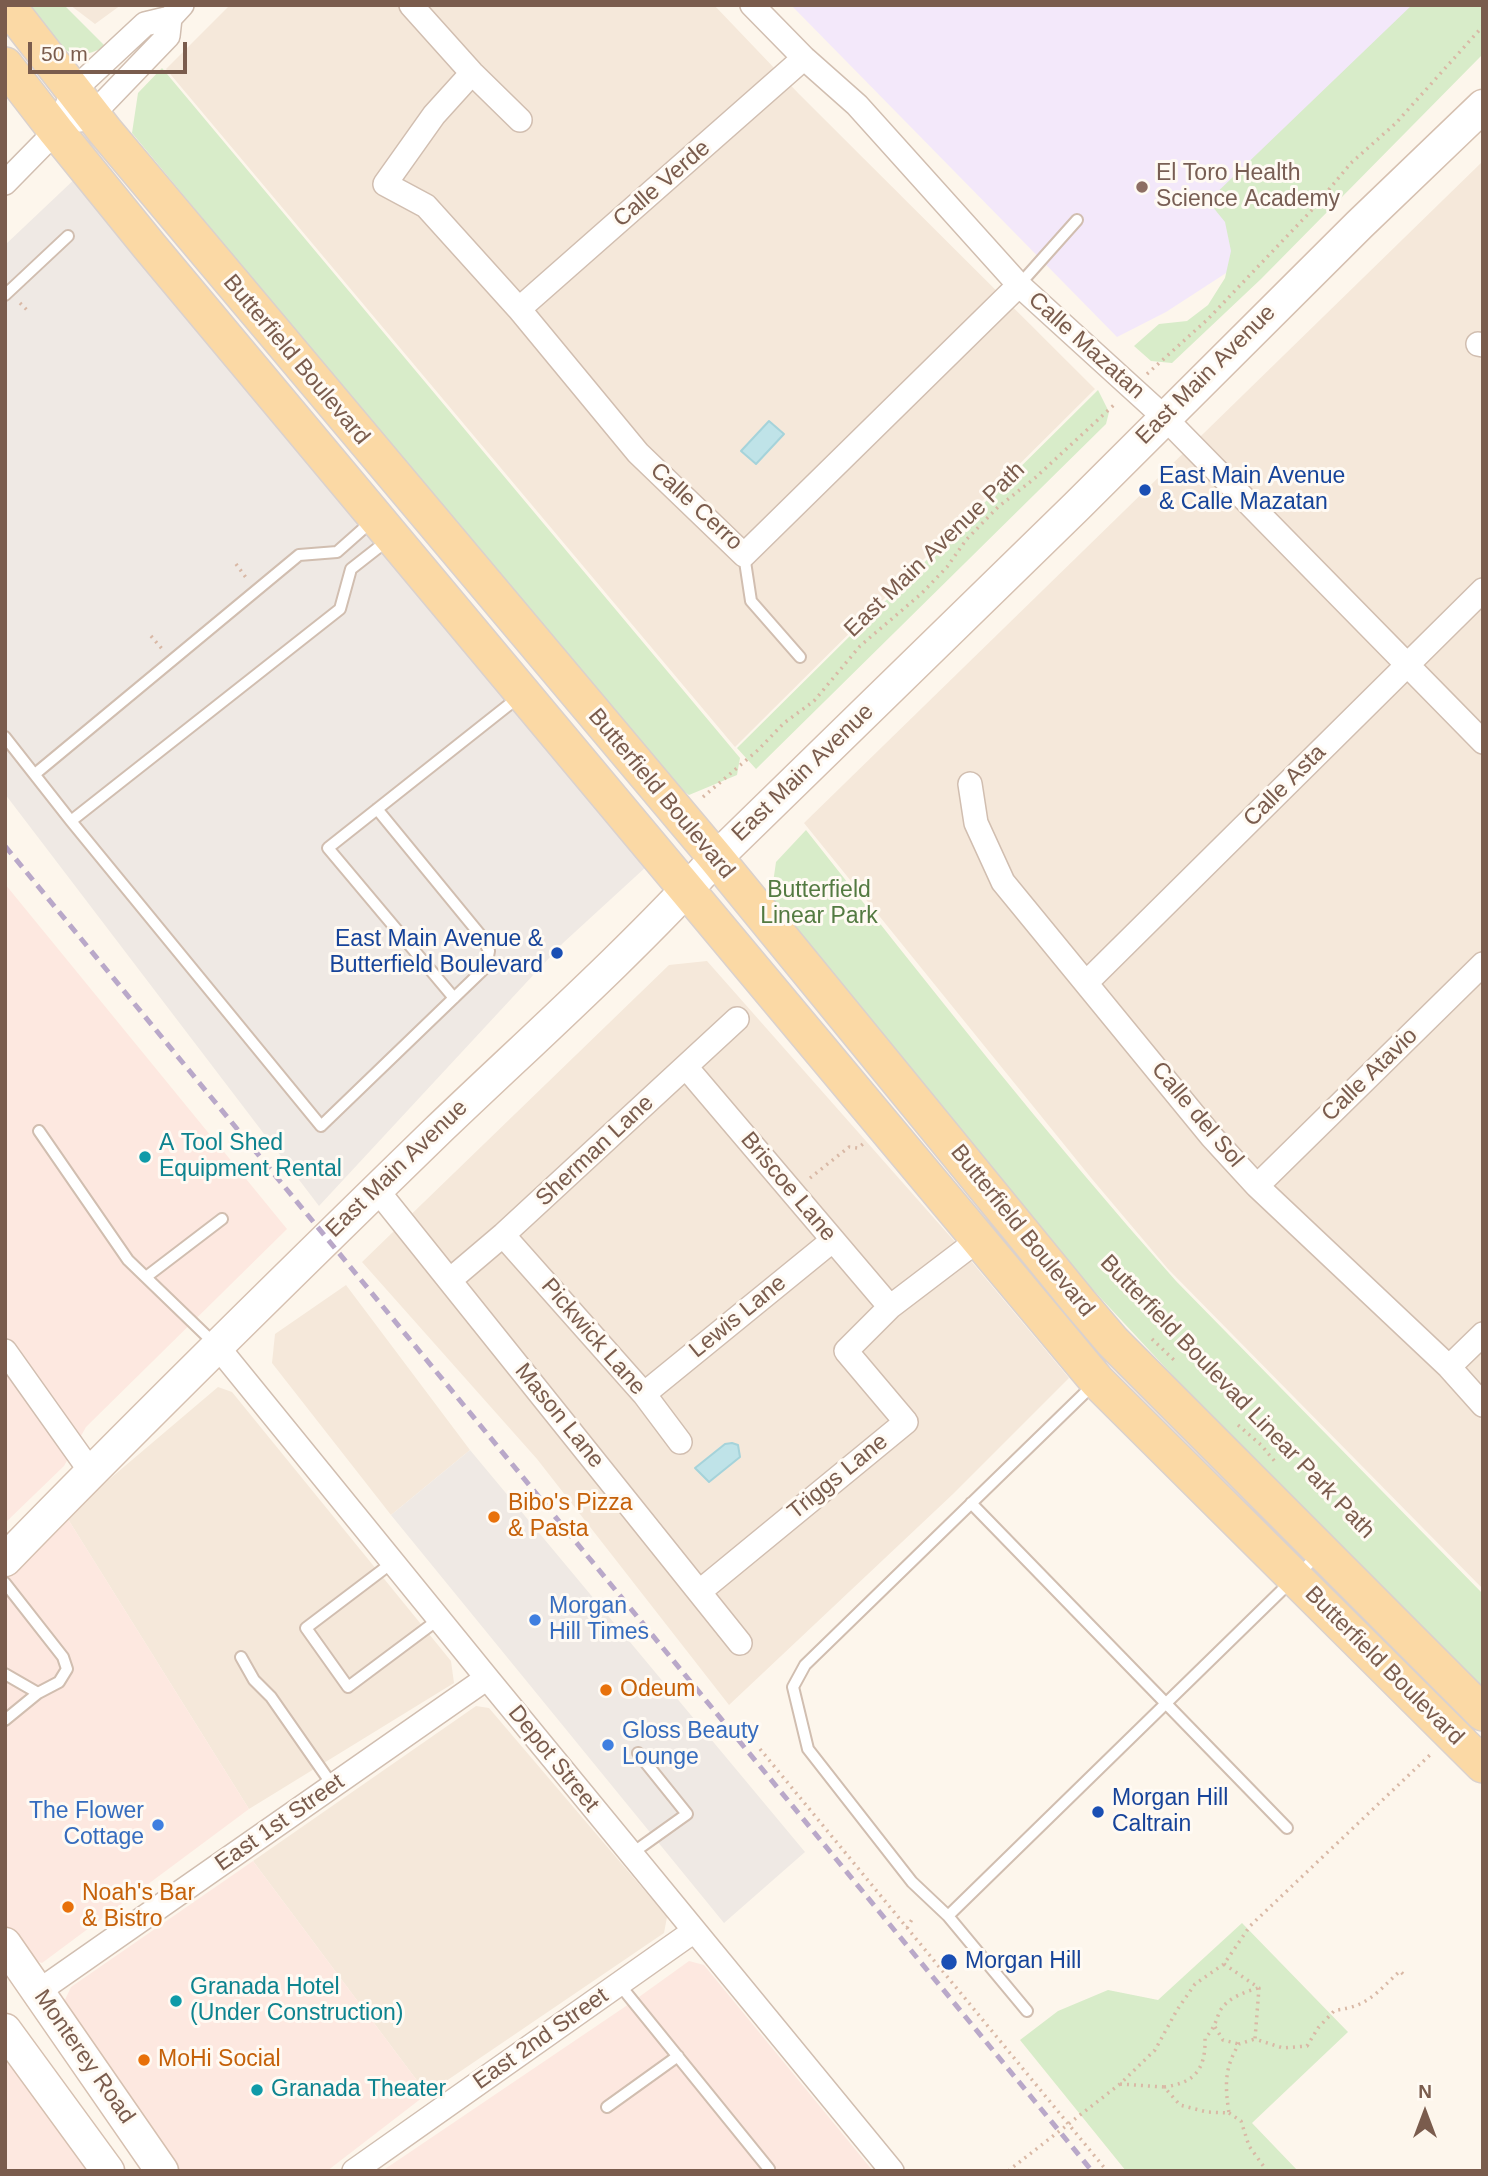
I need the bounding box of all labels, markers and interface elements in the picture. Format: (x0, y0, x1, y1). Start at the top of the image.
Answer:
scale bar (32, 28, 191, 72)
text: 50 m (41, 42, 88, 65)
street label: Calle Verde (608, 135, 716, 233)
place label: El Toro Health Science Academy (1156, 160, 1340, 214)
marker: El Toro Health Science Academy (1134, 179, 1150, 195)
street label: Butterfield Boulevard (217, 269, 375, 451)
street label: Calle Mazatan (1022, 287, 1150, 405)
street label: East Main Avenue (1130, 299, 1282, 451)
street label: Calle Cerro (644, 457, 748, 557)
street label: East Main Avenue Path (839, 457, 1031, 643)
place label: East Main Avenue & Calle Mazatan (1159, 463, 1345, 517)
marker: East Main Avenue & Calle Mazatan (1137, 482, 1153, 498)
street label: East Main Avenue (726, 698, 880, 848)
street label: Butterfield Boulevard (582, 703, 740, 885)
street label: Calle Asta (1238, 739, 1332, 833)
park label: Butterfield Linear Park (760, 877, 878, 931)
place label: East Main Avenue & Butterfield Boulevard (329, 926, 543, 980)
marker: East Main Avenue & Butterfield Boulevard (549, 945, 565, 961)
street label: Calle Atavio (1316, 1022, 1424, 1128)
street label: Calle del Sol (1145, 1057, 1249, 1173)
street label: Sherman Lane (530, 1089, 660, 1213)
street label: East Main Avenue (320, 1094, 474, 1244)
street label: Briscoe Lane (734, 1127, 842, 1247)
place label: A Tool Shed Equipment Rental (159, 1130, 342, 1184)
street label: Butterfield Boulevard (944, 1139, 1100, 1323)
marker: A Tool Shed Equipment Rental (137, 1149, 153, 1165)
street label: Butterfield Boulevad Linear Park Path (1094, 1249, 1380, 1545)
street label: Lewis Lane (684, 1270, 792, 1364)
street label: Pickwick Lane (535, 1273, 651, 1401)
street label: Mason Lane (508, 1358, 610, 1474)
street label: Triggs Lane (782, 1428, 894, 1526)
place label: Bibo's Pizza & Pasta (508, 1490, 633, 1544)
marker: Bibo's Pizza & Pasta (486, 1509, 502, 1525)
street label: Butterfield Boulevard (1299, 1581, 1469, 1751)
place label: Morgan Hill Times (549, 1593, 649, 1647)
marker: Morgan Hill Times (527, 1612, 543, 1628)
place label: Odeum (620, 1676, 695, 1704)
marker: Odeum (598, 1682, 614, 1698)
street label: Depot Street (502, 1700, 604, 1818)
place label: Gloss Beauty Lounge (622, 1718, 759, 1772)
marker: Gloss Beauty Lounge (600, 1737, 616, 1753)
street label: East 1st Street (210, 1768, 350, 1878)
place label: Morgan Hill Caltrain (1112, 1785, 1228, 1839)
place label: The Flower Cottage (29, 1798, 144, 1852)
marker: Morgan Hill Caltrain (1090, 1804, 1106, 1820)
marker: The Flower Cottage (150, 1817, 166, 1833)
place label: Noah's Bar & Bistro (82, 1880, 195, 1934)
marker: Noah's Bar & Bistro (60, 1899, 76, 1915)
place label: Morgan Hill (965, 1948, 1081, 1976)
marker: Morgan Hill (939, 1952, 959, 1972)
place label: Granada Hotel (Under Construction) (190, 1974, 403, 2028)
street label: East 2nd Street (468, 1982, 614, 2096)
street label: Monterey Road (28, 1985, 140, 2129)
marker: Granada Hotel (Under Construction) (168, 1993, 184, 2009)
place label: MoHi Social (158, 2046, 281, 2074)
marker: MoHi Social (136, 2052, 152, 2068)
place label: Granada Theater (271, 2076, 446, 2104)
north arrow (1390, 2078, 1460, 2148)
text: N (1418, 2081, 1432, 2102)
marker: Granada Theater (249, 2082, 265, 2098)

